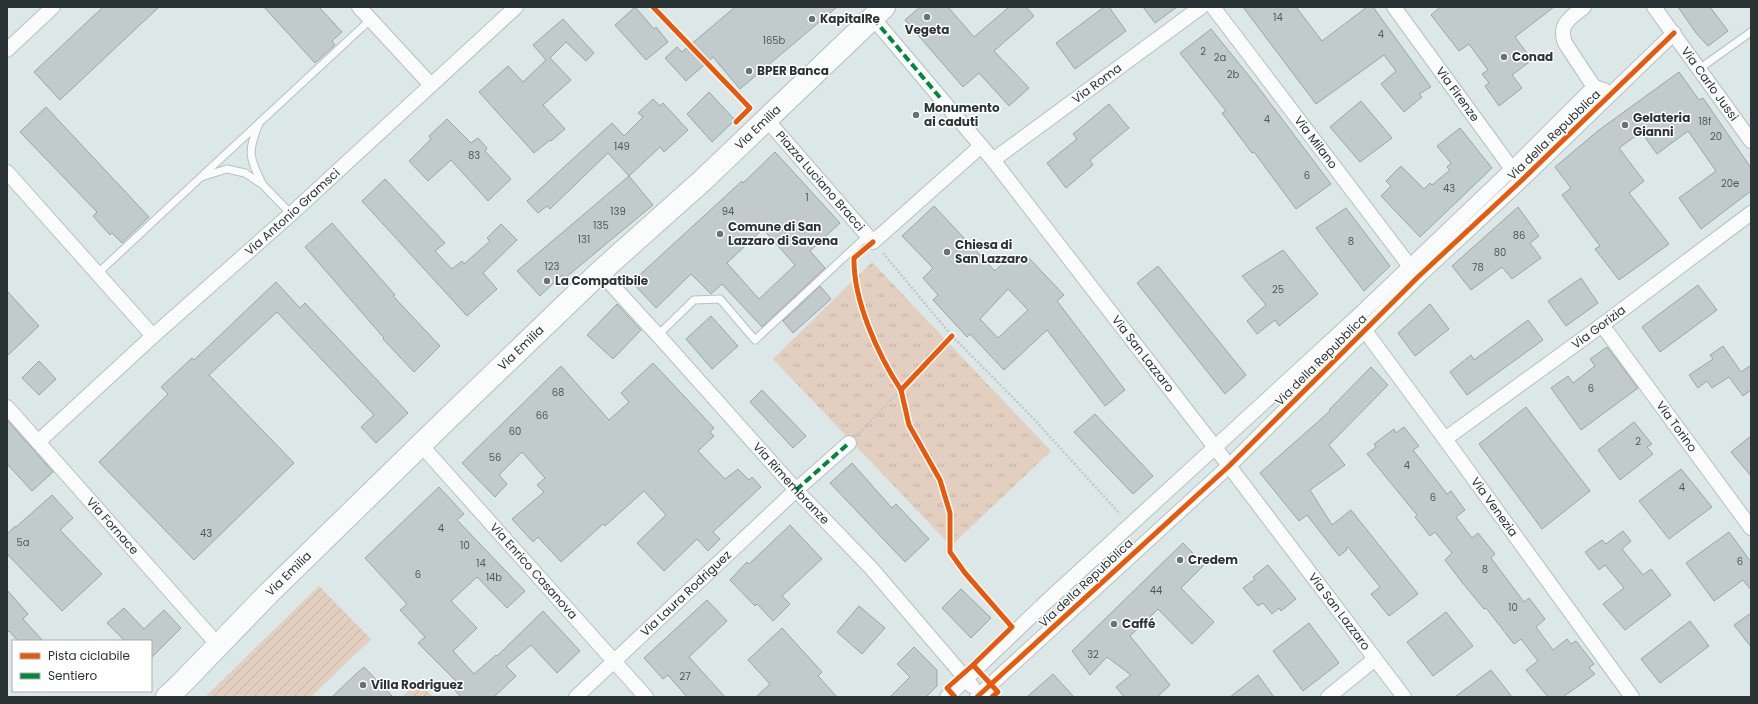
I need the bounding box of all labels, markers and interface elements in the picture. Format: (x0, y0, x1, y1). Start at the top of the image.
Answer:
place label: KapitalRe (820, 10, 881, 27)
house number: 14 (1273, 10, 1283, 25)
marker: Vegeta (922, 12, 932, 22)
marker: KapitalRe (807, 14, 817, 24)
place label: Vegeta (905, 21, 949, 38)
house number: 4 (1378, 27, 1384, 42)
house number: 165b (763, 33, 786, 48)
street label: Via Carlo Jussi (1678, 43, 1743, 124)
house number: 2 (1200, 44, 1206, 59)
place label: Conad (1512, 48, 1553, 65)
house number: 2a (1214, 50, 1226, 65)
marker: Conad (1499, 52, 1509, 62)
street label: Via Roma (1068, 59, 1125, 107)
place label: BPER Banca (757, 62, 829, 79)
street label: Via Firenze (1432, 63, 1484, 125)
marker: BPER Banca (744, 66, 754, 76)
house number: 2b (1227, 67, 1239, 82)
street label: Via della Repubblica (1503, 86, 1604, 184)
place label: Monumento ai caduti (924, 99, 1000, 130)
street label: Via Emilia (731, 101, 784, 153)
place label: Gelateria Gianni (1633, 109, 1690, 140)
marker: Monumento ai caduti (911, 110, 921, 120)
house number: 4 (1264, 112, 1270, 127)
street label: Via Milano (1291, 112, 1342, 172)
house number: 18f (1699, 114, 1711, 129)
marker: Gelateria Gianni (1620, 120, 1630, 130)
street label: Piazza Luciano Bracci (772, 127, 869, 235)
house number: 20 (1710, 129, 1722, 144)
house number: 149 (614, 139, 630, 154)
house number: 83 (468, 148, 480, 163)
street label: Via Antonio Gramsci (241, 164, 343, 259)
house number: 6 (1304, 168, 1310, 183)
house number: 20e (1721, 176, 1739, 191)
house number: 43 (1443, 181, 1455, 196)
house number: 1 (805, 190, 809, 205)
house number: 139 (610, 204, 626, 219)
house number: 94 (722, 204, 734, 219)
house number: 135 (593, 218, 609, 233)
place label: Comune di San Lazzaro di Savena (728, 218, 838, 249)
house number: 86 (1513, 228, 1525, 243)
marker: Comune di San Lazzaro di Savena (715, 229, 725, 239)
house number: 131 (578, 232, 590, 247)
house number: 8 (1348, 234, 1354, 249)
place label: Chiesa di San Lazzaro (955, 236, 1028, 267)
house number: 80 (1494, 245, 1506, 260)
marker: Chiesa di San Lazzaro (942, 247, 952, 257)
house number: 123 (545, 259, 560, 274)
house number: 78 (1472, 260, 1484, 275)
place label: La Compatibile (555, 272, 649, 289)
marker: La Compatibile (542, 276, 552, 286)
house number: 25 (1272, 282, 1284, 297)
street label: Via Gorizia (1568, 301, 1629, 352)
street label: Via della Repubblica (1271, 310, 1370, 409)
street label: Via San Lazzaro (1108, 312, 1179, 396)
street label: Via Emilia (494, 322, 547, 374)
house number: 6 (1588, 381, 1594, 396)
house number: 68 (552, 385, 564, 400)
street label: Via Torino (1653, 397, 1702, 456)
house number: 66 (536, 408, 548, 423)
house number: 60 (509, 424, 521, 439)
house number: 2 (1635, 434, 1641, 449)
street label: Via Rimembranze (749, 438, 834, 528)
house number: 56 (489, 450, 501, 465)
house number: 4 (1404, 458, 1410, 473)
street label: Via Venezia (1467, 474, 1522, 540)
house number: 4 (1679, 480, 1685, 495)
house number: 6 (1430, 490, 1436, 505)
street label: Via Fornace (83, 493, 143, 558)
street label: Via Enrico Casanova (486, 519, 582, 623)
house number: 4 (438, 521, 444, 536)
house number: 43 (200, 526, 212, 541)
street label: Via della Repubblica (1035, 534, 1137, 631)
house number: 5a (16, 535, 30, 550)
house number: 10 (460, 538, 470, 553)
street label: Via Laura Rodriguez (637, 546, 735, 640)
street label: Via Emilia (262, 547, 315, 600)
place label: Credem (1188, 551, 1238, 568)
house number: 6 (1737, 554, 1743, 569)
marker: Credem (1175, 555, 1185, 565)
house number: 14 (476, 556, 486, 571)
house number: 8 (1482, 562, 1488, 577)
house number: 6 (415, 567, 421, 582)
street label: Via San Lazzaro (1305, 569, 1375, 654)
house number: 14b (486, 570, 502, 585)
house number: 44 (1150, 583, 1162, 598)
house number: 10 (1508, 600, 1518, 615)
place label: Caffé (1122, 615, 1156, 632)
marker: Caffé (1109, 619, 1119, 629)
legend (12, 640, 152, 692)
text: Pista ciclabile (48, 647, 130, 664)
house number: 32 (1087, 647, 1099, 662)
text: Sentiero (48, 667, 97, 684)
house number: 27 (679, 669, 691, 684)
place label: Villa Rodriguez (371, 676, 463, 693)
marker: Villa Rodriguez (358, 680, 368, 690)

